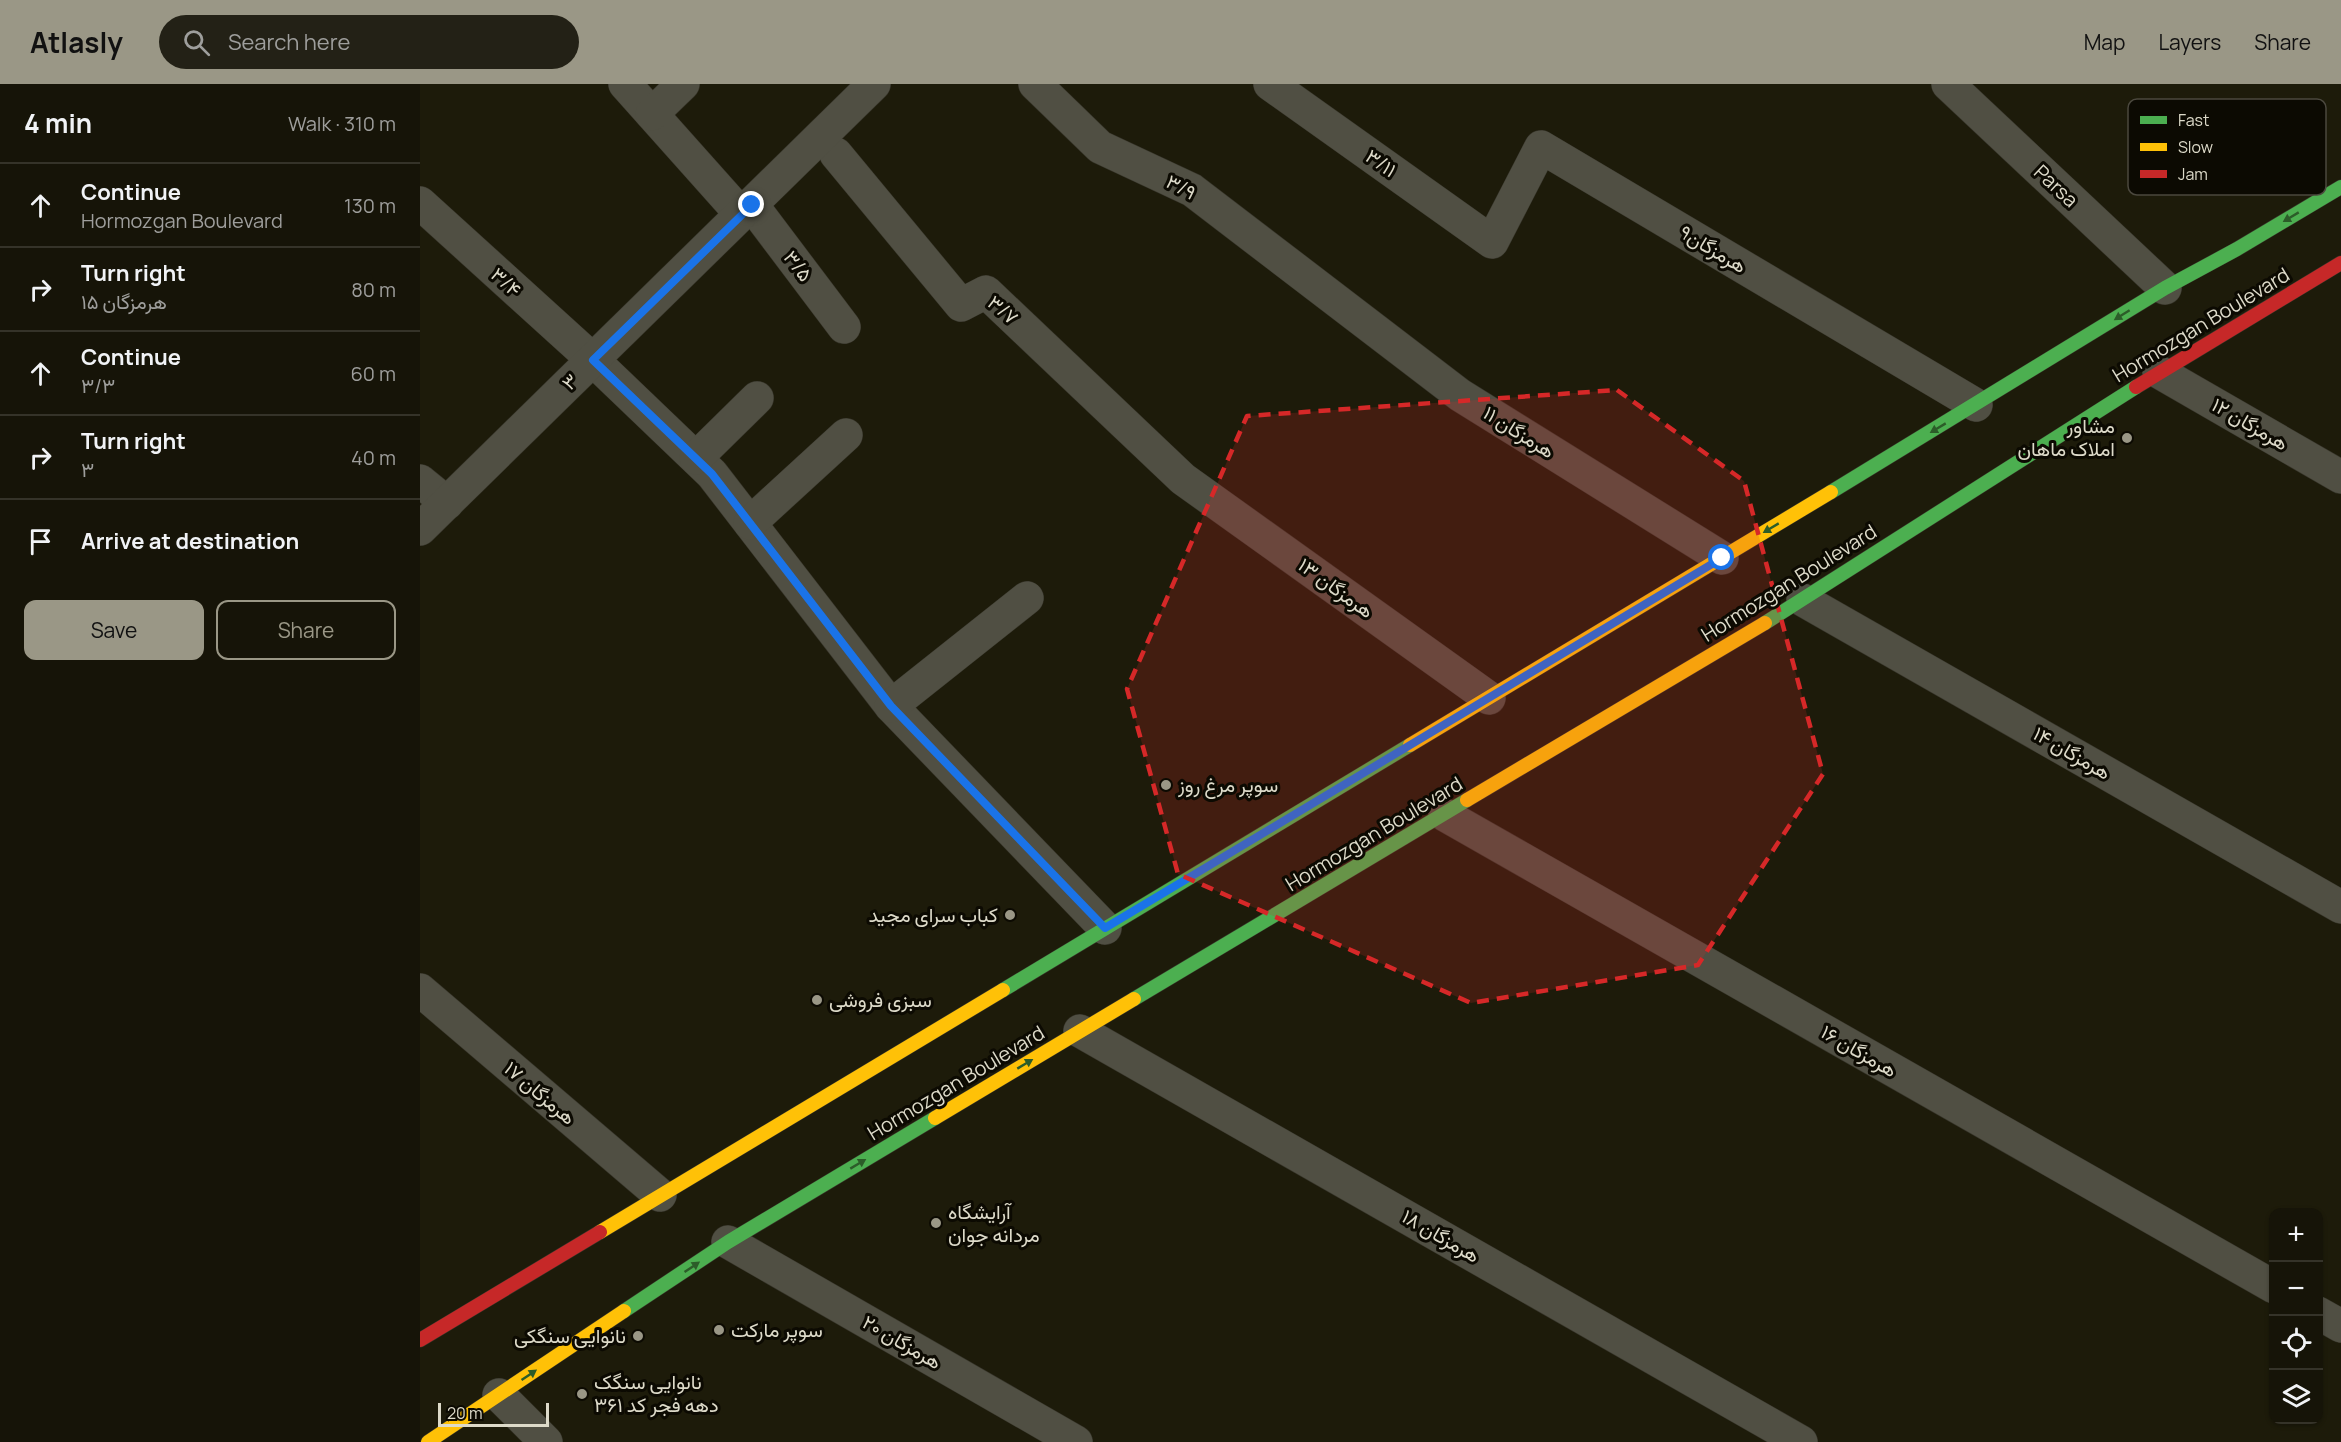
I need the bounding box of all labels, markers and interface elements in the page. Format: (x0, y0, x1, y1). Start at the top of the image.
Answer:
search box (159, 15, 579, 69)
text: Atlasly (30, 23, 123, 61)
icon: search (180, 26, 213, 59)
text: Search here (228, 27, 350, 57)
text: Map (2084, 28, 2125, 56)
text: Layers (2158, 28, 2221, 56)
text: Share (2254, 28, 2311, 56)
legend (2128, 99, 2326, 195)
text: 4 min (24, 105, 92, 141)
text: Fast (2178, 109, 2209, 131)
text: Walk · 310 m (288, 110, 396, 137)
text: Slow (2178, 136, 2213, 158)
street label: ۳/۱۱ (1360, 142, 1402, 183)
street label: Parsa (2028, 158, 2084, 213)
text: Jam (2178, 163, 2208, 185)
street label: ۳/۹ (1161, 167, 1201, 206)
text: Continue (81, 177, 181, 207)
icon: ahead (24, 189, 57, 222)
route end (738, 191, 764, 217)
text: 130 m (344, 192, 396, 219)
text: Hormozgan Boulevard (81, 207, 283, 234)
one-way arrow (2283, 211, 2299, 222)
street label: هرمزگان۹ (1675, 218, 1752, 279)
street label: ۳/۵ (778, 245, 819, 287)
text: Turn right (81, 258, 186, 288)
street label: ۳/۴ (485, 261, 527, 302)
street label: Hormozgan Boulevard (2107, 261, 2294, 388)
icon: right (24, 273, 57, 306)
text: 80 m (351, 276, 396, 303)
text: هرمزگان ۱۵ (81, 288, 167, 315)
street label: ۳/۷ (982, 289, 1025, 330)
one-way arrow (2114, 309, 2130, 320)
text: Continue (81, 342, 181, 372)
icon: ahead (24, 357, 57, 390)
text: 60 m (350, 360, 396, 387)
street label: ۳ (556, 367, 584, 396)
text: ۳/۳ (81, 372, 115, 399)
street label: هرمزگان ۱۲ (2207, 391, 2294, 456)
street label: هرمزگان ۱۱ (1478, 399, 1560, 464)
place label: مشاور املاک ماهان (2018, 412, 2115, 462)
one-way arrow (1930, 422, 1946, 433)
text: Turn right (81, 426, 186, 456)
marker: مشاور املاک ماهان (2120, 431, 2134, 445)
icon: right (24, 441, 57, 474)
text: 40 m (351, 444, 396, 471)
text: ۳ (81, 456, 94, 483)
street label: Hormozgan Boulevard (1696, 518, 1882, 648)
one-way arrow (1763, 523, 1779, 534)
icon: arrive (24, 525, 57, 558)
text: Arrive at destination (81, 526, 299, 556)
route start (1708, 544, 1734, 570)
street label: هرمزگان ۱۳ (1293, 551, 1380, 624)
button: Save (24, 600, 204, 660)
button: Share (216, 600, 396, 660)
street label: هرمزگان ۱۴ (2028, 720, 2116, 786)
street label: Hormozgan Boulevard (1280, 770, 1467, 897)
place label: سوپر مرغ روز (1177, 771, 1278, 799)
marker: سوپر مرغ روز (1159, 778, 1173, 792)
place label: کباب سرای مجید (868, 901, 998, 928)
marker: کباب سرای مجید (1003, 908, 1017, 922)
place label: سبزی فروشی (829, 986, 932, 1013)
marker: سبزی فروشی (810, 993, 824, 1007)
street label: هرمزگان ۱۶ (1816, 1018, 1902, 1083)
street label: Hormozgan Boulevard (862, 1019, 1049, 1146)
street label: هرمزگان ۱۷ (499, 1055, 582, 1131)
one-way arrow (1017, 1059, 1034, 1069)
one-way arrow (850, 1159, 866, 1170)
place label: آرایشگاه مردانه جوان (948, 1198, 1040, 1248)
street label: هرمزگان ۱۸ (1397, 1202, 1485, 1269)
map controls (2269, 1208, 2323, 1424)
button: + (2269, 1208, 2323, 1262)
marker: آرایشگاه مردانه جوان (929, 1216, 943, 1230)
one-way arrow (683, 1261, 700, 1272)
button: − (2269, 1262, 2323, 1316)
street label: هرمزگان ۲۰ (858, 1308, 947, 1375)
place label: سوپر مارکت (731, 1316, 823, 1344)
button: locate (2269, 1316, 2323, 1370)
place label: نانوایی سنگکی (514, 1322, 626, 1349)
marker: سوپر مارکت (712, 1323, 726, 1337)
marker: نانوایی سنگکی (631, 1329, 645, 1343)
place label: نانوایی سنگک دهه فجر کد ۳۶۱ (594, 1368, 719, 1418)
one-way arrow (521, 1369, 537, 1381)
button: layers (2269, 1370, 2323, 1424)
marker: نانوایی سنگک دهه فجر کد ۳۶۱ (575, 1387, 589, 1401)
scale bar (438, 1400, 549, 1428)
text: 20 m (447, 1402, 483, 1424)

